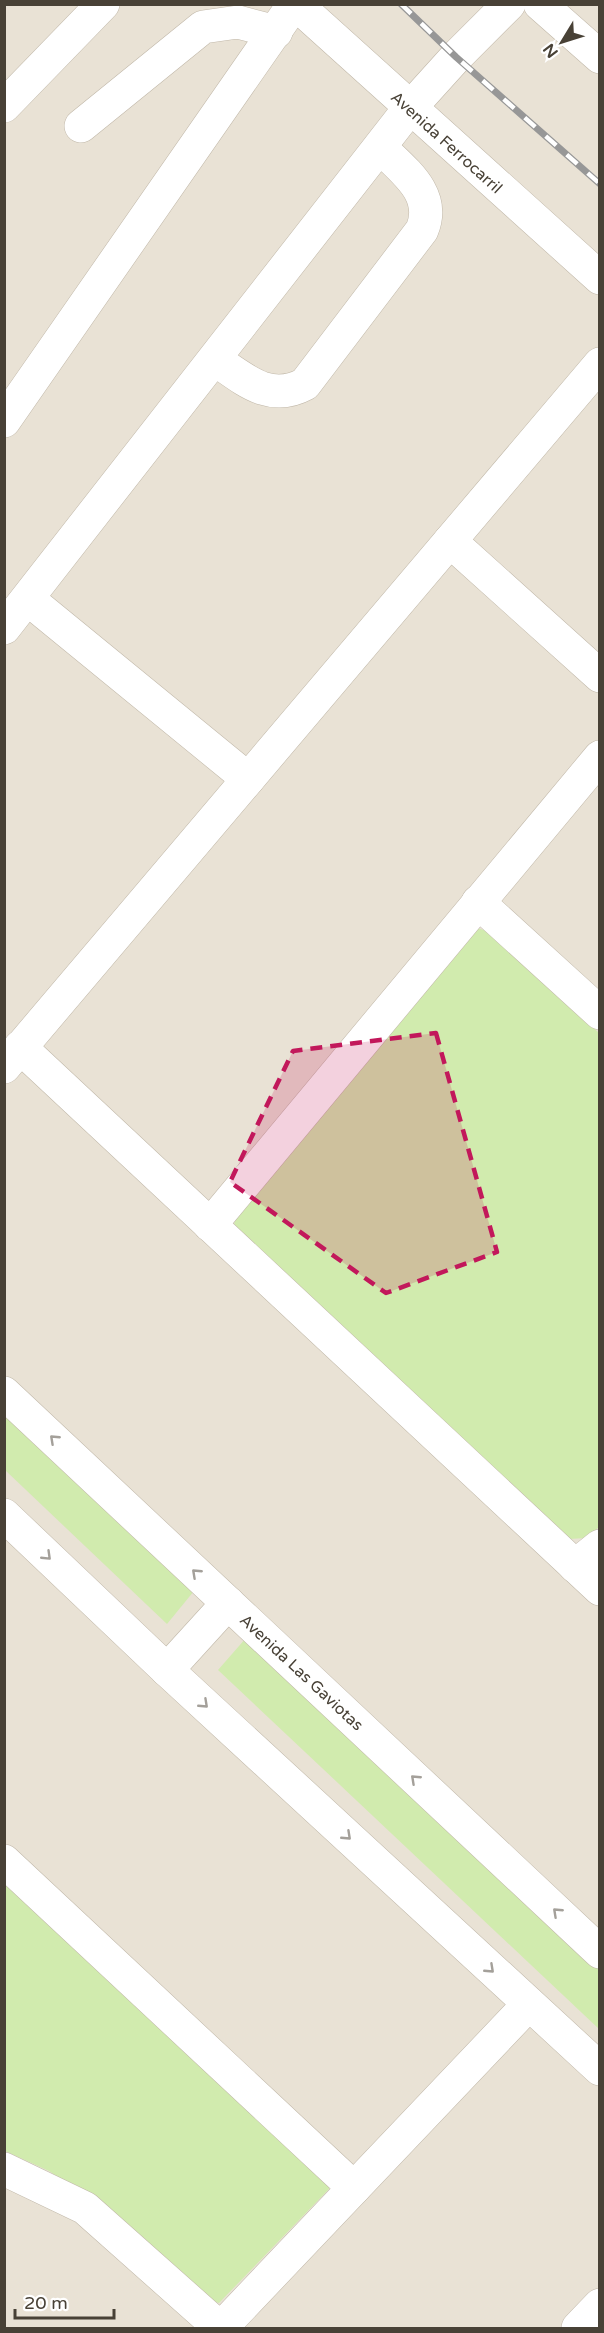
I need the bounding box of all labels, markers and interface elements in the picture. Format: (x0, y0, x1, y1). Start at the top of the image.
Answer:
north arrow (532, 12, 592, 72)
text: N (539, 39, 563, 62)
street label: Avenida Ferrocarril (386, 87, 506, 198)
one-way arrow (51, 1436, 62, 1447)
one-way arrow (39, 1548, 50, 1559)
one-way arrow (193, 1569, 203, 1580)
street label: Avenida Las Gaviotas (235, 1610, 367, 1735)
one-way arrow (197, 1697, 208, 1708)
one-way arrow (411, 1775, 422, 1786)
one-way arrow (340, 1829, 351, 1840)
one-way arrow (553, 1908, 564, 1919)
one-way arrow (483, 1962, 494, 1973)
scale bar (15, 2282, 114, 2320)
text: 20 m (24, 2292, 68, 2314)

